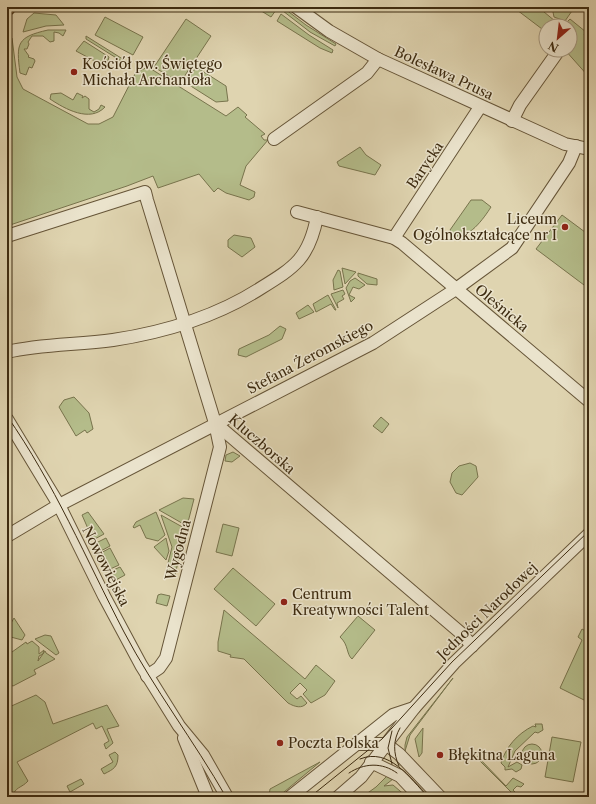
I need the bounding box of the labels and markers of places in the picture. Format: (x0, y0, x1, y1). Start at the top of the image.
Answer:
place label: Kościół pw. Świętego Michała Archanioła (82, 54, 222, 89)
marker: Kościół pw. Świętego Michała Archanioła (69, 67, 79, 77)
place label: Liceum Ogólnokształcące nr I (413, 210, 557, 244)
marker: Liceum Ogólnokształcące nr I (560, 222, 570, 232)
place label: Centrum Kreatywności Talent (292, 585, 429, 619)
marker: Centrum Kreatywności Talent (279, 597, 289, 607)
place label: Poczta Polska (288, 734, 379, 752)
marker: Poczta Polska (275, 738, 285, 748)
place label: Błękitna Laguna (448, 746, 556, 764)
marker: Błękitna Laguna (435, 750, 445, 760)

